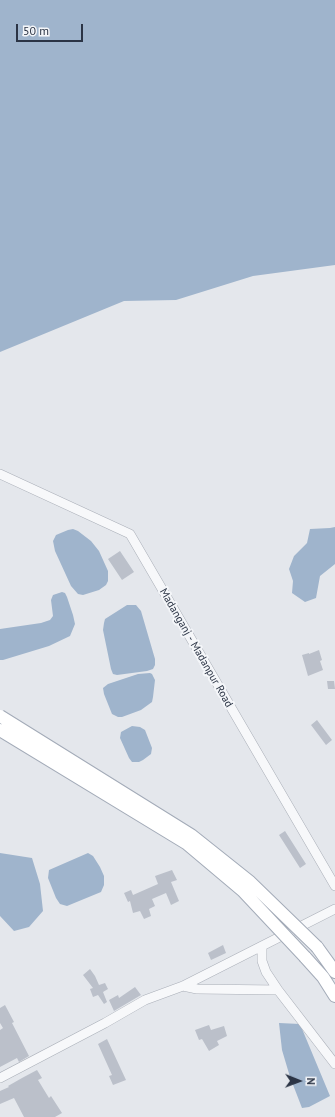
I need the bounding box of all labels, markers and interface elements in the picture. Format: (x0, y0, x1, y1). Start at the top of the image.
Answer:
scale bar (18, 16, 85, 42)
text: 50 m (23, 23, 49, 38)
street label: Madanganj - Madanpur Road (157, 586, 235, 710)
north arrow (279, 1061, 319, 1101)
text: N (304, 1077, 318, 1085)

